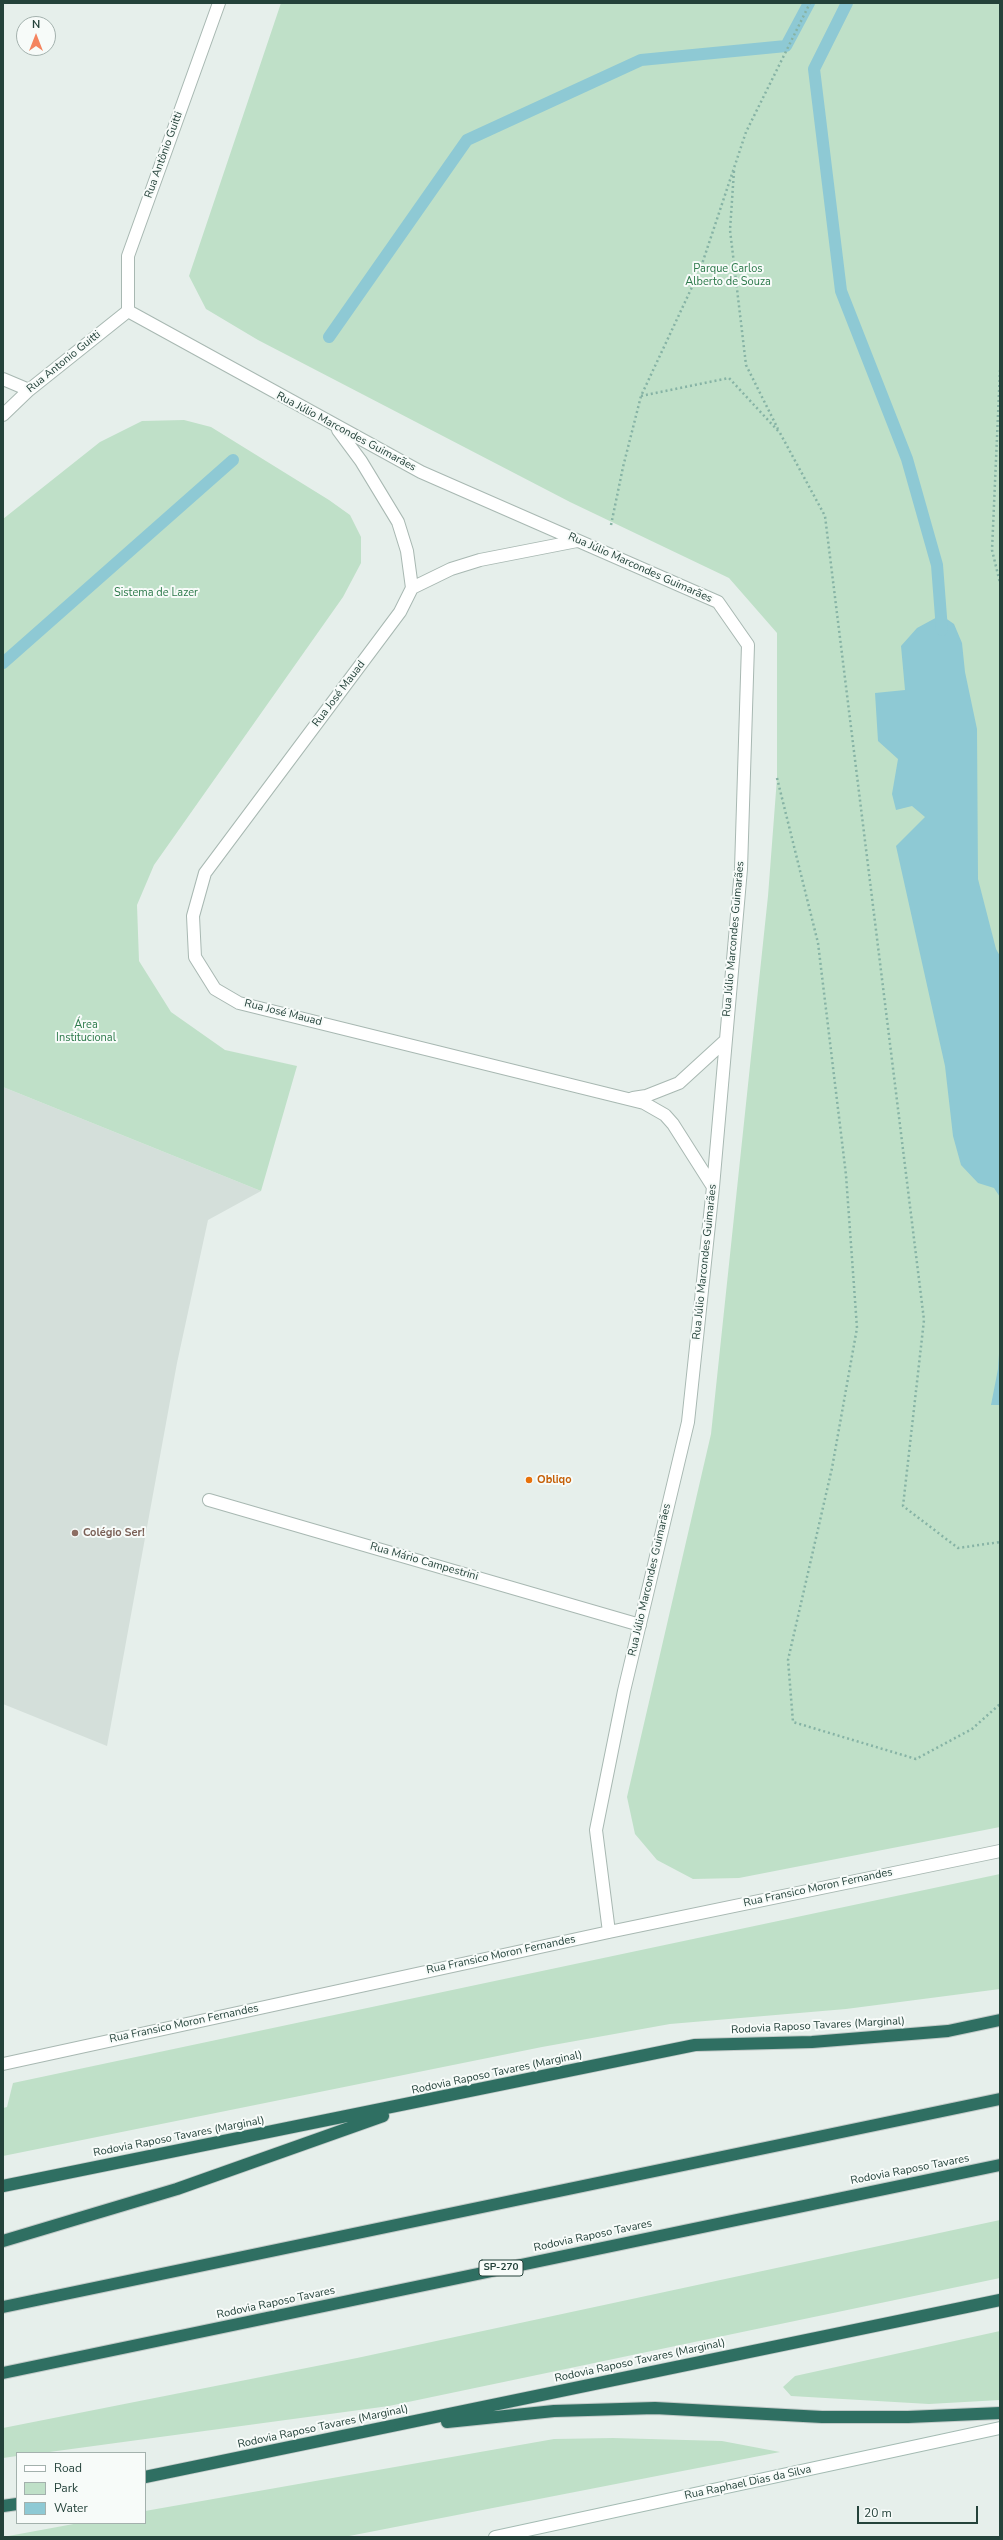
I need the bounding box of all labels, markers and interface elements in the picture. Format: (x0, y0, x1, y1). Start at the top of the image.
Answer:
north arrow (16, 16, 56, 56)
text: N (32, 17, 40, 32)
street label: Rua Antônio Guitti (142, 110, 186, 200)
park label: Parque Carlos Alberto de Souza (685, 262, 771, 288)
street label: Rua Antonio Guitti (25, 328, 103, 396)
street label: Rua Júlio Marcondes Guimarães (274, 389, 418, 475)
street label: Rua Júlio Marcondes Guimarães (566, 530, 714, 606)
park label: Sistema de Lazer (114, 586, 198, 600)
street label: Rua José Mauad (310, 658, 368, 730)
street label: Rua Júlio Marcondes Guimarães (721, 861, 747, 1017)
street label: Rua José Mauad (243, 997, 323, 1029)
park label: Área Institucional (56, 1018, 116, 1044)
street label: Rua Júlio Marcondes Guimarães (690, 1184, 720, 1340)
place label: Obliqo (537, 1473, 571, 1487)
marker: Obliqo (524, 1475, 534, 1485)
street label: Rua Júlio Marcondes Guimarães (626, 1502, 674, 1658)
place label: Colégio Ser! (83, 1526, 145, 1540)
marker: Colégio Ser! (70, 1528, 80, 1538)
street label: Rua Mário Campestrini (368, 1540, 480, 1584)
street label: Rua Fransico Moron Fernandes (742, 1866, 894, 1910)
street label: Rua Fransico Moron Fernandes (425, 1933, 577, 1977)
street label: Rua Fransico Moron Fernandes (108, 2002, 260, 2046)
street label: Rodovia Raposo Tavares (Marginal) (731, 2015, 905, 2037)
street label: Rodovia Raposo Tavares (Marginal) (410, 2048, 584, 2098)
street label: Rodovia Raposo Tavares (Marginal) (92, 2114, 266, 2160)
street label: Rodovia Raposo Tavares (850, 2152, 970, 2188)
street label: Rodovia Raposo Tavares (533, 2217, 653, 2255)
road number: SP-270 (479, 2260, 523, 2276)
street label: Rodovia Raposo Tavares (216, 2284, 336, 2322)
street label: Rodovia Raposo Tavares (Marginal) (553, 2336, 727, 2386)
street label: Rodovia Raposo Tavares (Marginal) (236, 2402, 410, 2452)
legend (16, 2452, 146, 2524)
text: Road (54, 2460, 82, 2476)
street label: Rua Raphael Dias da Silva (683, 2463, 813, 2503)
text: Park (54, 2480, 78, 2496)
scale bar (859, 2498, 980, 2524)
text: Water (54, 2500, 88, 2516)
text: 20 m (864, 2505, 892, 2521)

